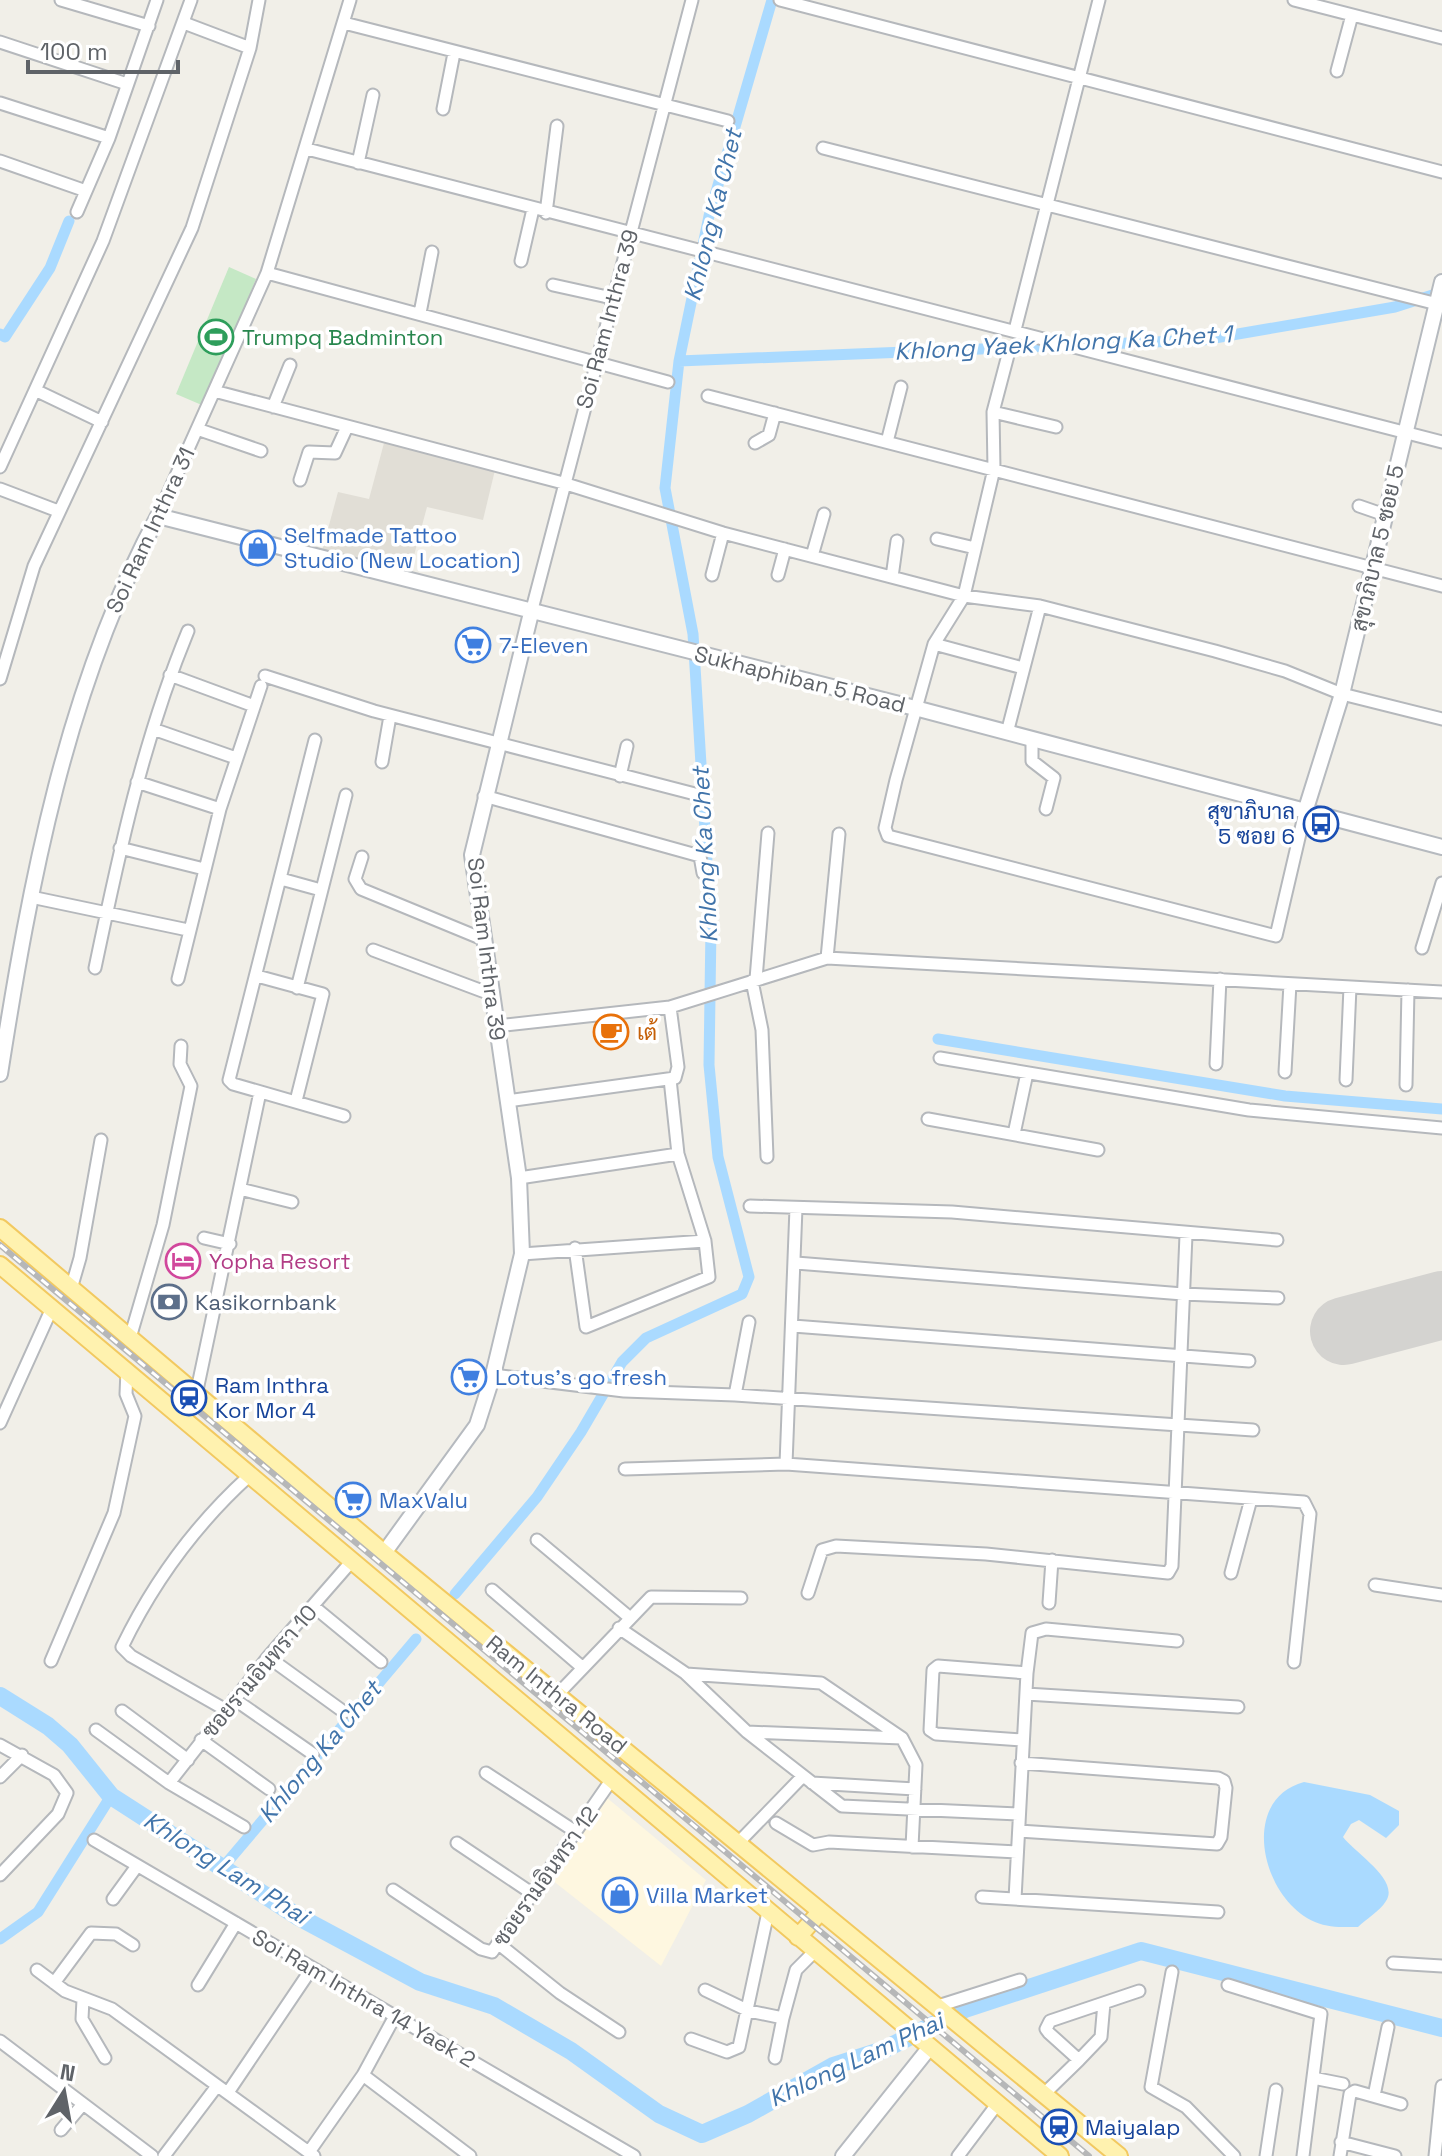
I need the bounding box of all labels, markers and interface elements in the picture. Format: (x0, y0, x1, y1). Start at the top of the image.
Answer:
scale bar (28, 24, 178, 74)
text: 100 m (40, 36, 108, 67)
water label: Khlong Ka Chet (676, 124, 749, 304)
street label: Soi Ram Inthra 39 (570, 226, 644, 412)
sports icon: Trumpq Badminton (197, 318, 235, 356)
water label: Khlong Yaek Khlong Ka Chet 1 (894, 318, 1235, 367)
place label: Trumpq Badminton (242, 323, 443, 351)
street label: Soi Ram Inthra 31 (99, 443, 201, 617)
street label: สุขาภิบาล 5 ซอย 5 (1344, 462, 1412, 634)
place label: Selfmade Tattoo Studio (New Location) (284, 521, 520, 574)
shop icon: Selfmade Tattoo Studio (New Location) (239, 529, 277, 567)
supermarket icon: 7-Eleven (454, 626, 492, 664)
place label: 7-Eleven (499, 631, 588, 659)
street label: Sukhaphiban 5 Road (691, 639, 909, 719)
water label: Khlong Ka Chet (684, 764, 725, 944)
place label: สุขาภิบาล 5 ซอย 6 (1207, 797, 1295, 850)
bus stop icon: สุขาภิบาล 5 ซอย 6 (1302, 805, 1340, 843)
street label: Soi Ram Inthra 39 (462, 856, 512, 1042)
cafe icon: เต้ (592, 1013, 630, 1051)
place label: เต้ (637, 1018, 658, 1046)
hotel icon: Yopha Resort (164, 1242, 202, 1280)
place label: Yopha Resort (209, 1247, 351, 1275)
bank icon: Kasikornbank (150, 1283, 188, 1321)
place label: Kasikornbank (195, 1288, 337, 1316)
supermarket icon: Lotus's go fresh (450, 1358, 488, 1396)
place label: Lotus's go fresh (495, 1363, 667, 1391)
place label: Ram Inthra Kor Mor 4 (215, 1371, 329, 1424)
station icon: Ram Inthra Kor Mor 4 (170, 1379, 208, 1417)
supermarket icon: MaxValu (334, 1481, 372, 1519)
place label: MaxValu (379, 1486, 468, 1514)
street label: ซอยรามอินทรา 10 (195, 1599, 323, 1743)
street label: Ram Inthra Road (481, 1629, 633, 1759)
water label: Khlong Ka Chet (251, 1673, 389, 1829)
street label: ซอยรามอินทรา 12 (486, 1801, 604, 1951)
water label: Khlong Lam Phai (138, 1804, 317, 1932)
shop icon: Villa Market (601, 1876, 639, 1914)
place label: Villa Market (646, 1881, 768, 1909)
street label: Soi Ram Inthra 14 Yaek 2 (247, 1922, 481, 2074)
water label: Khlong Lam Phai (764, 2004, 951, 2114)
north arrow (24, 2052, 104, 2132)
text: N (58, 2057, 78, 2088)
station icon: Maiyalap (1040, 2108, 1078, 2146)
place label: Maiyalap (1085, 2113, 1180, 2141)

